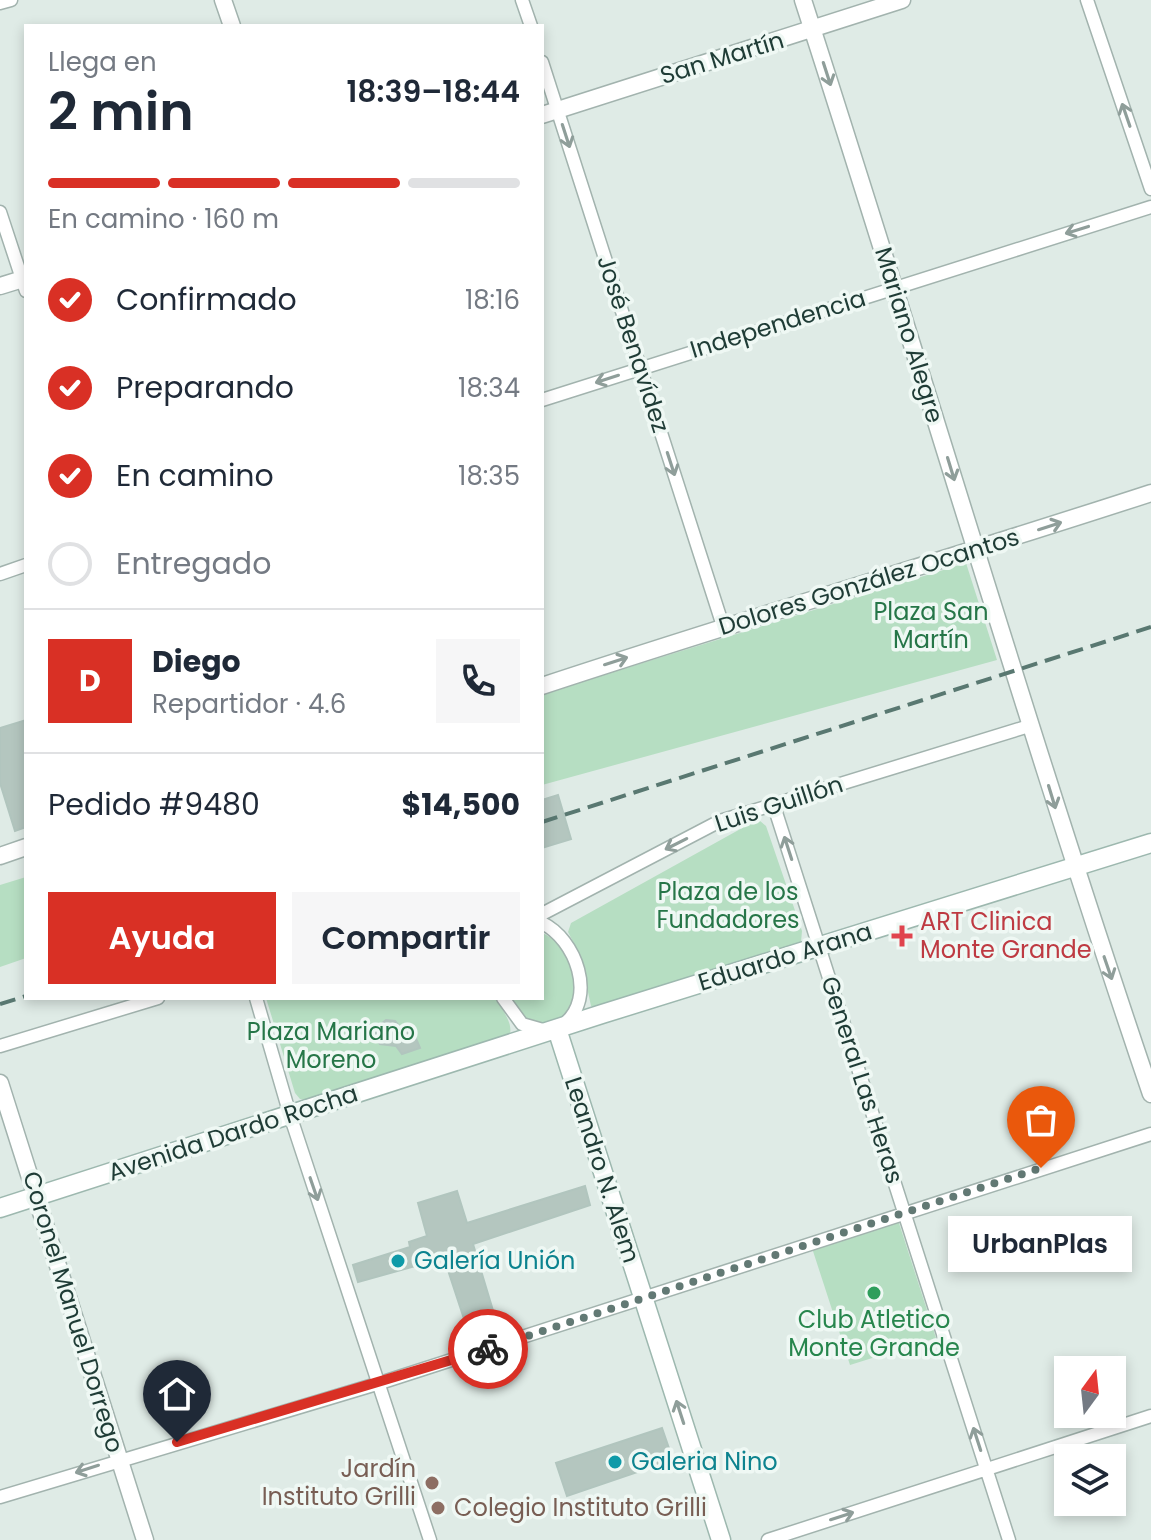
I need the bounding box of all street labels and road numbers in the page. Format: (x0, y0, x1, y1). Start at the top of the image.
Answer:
street label: San Martín (656, 23, 788, 92)
street label: Mariano Alegre (867, 243, 952, 427)
street label: José Benavídez (589, 251, 678, 437)
street label: Independencia (686, 281, 870, 366)
street label: Dolores González Ocantos (715, 520, 1023, 643)
street label: Luis Guillón (710, 767, 847, 840)
street label: Eduardo Arana (694, 914, 876, 999)
street label: General Las Heras (813, 972, 912, 1188)
street label: Leandro N. Alem (557, 1073, 648, 1267)
street label: Avenida Dardo Rocha (104, 1077, 362, 1189)
street label: Coronel Manuel Dorrego (15, 1167, 132, 1456)

